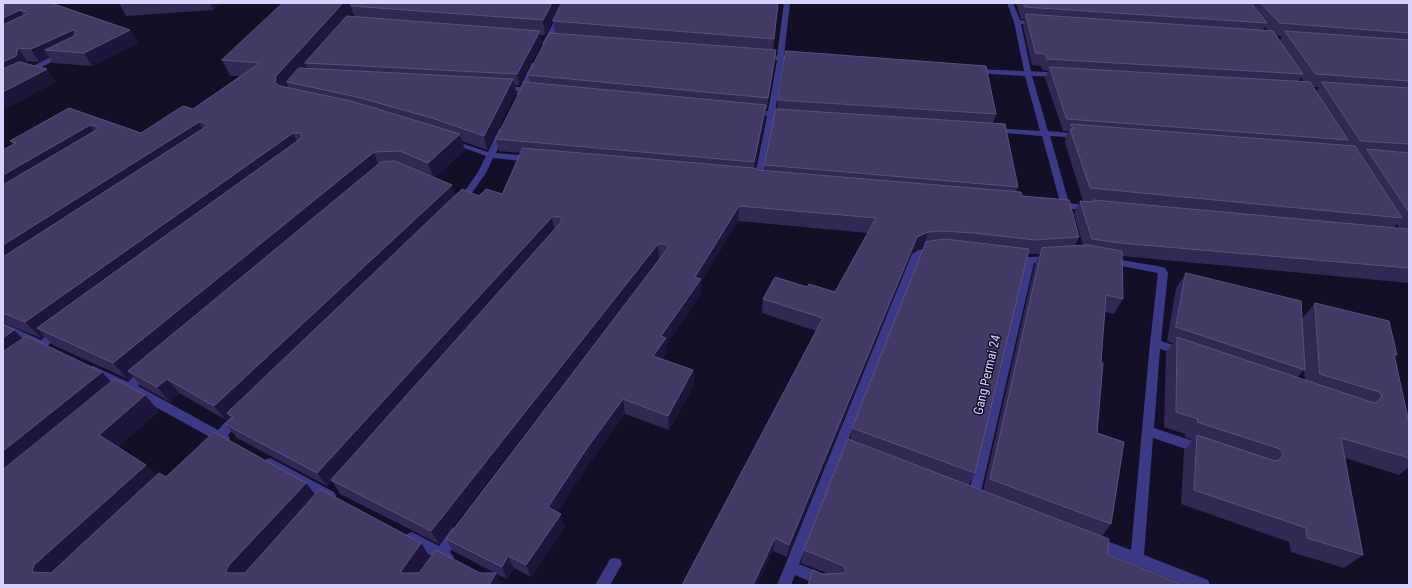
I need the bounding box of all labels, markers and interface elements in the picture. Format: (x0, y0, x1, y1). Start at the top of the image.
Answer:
street label: Gang Permai 24 (971, 333, 1005, 417)

